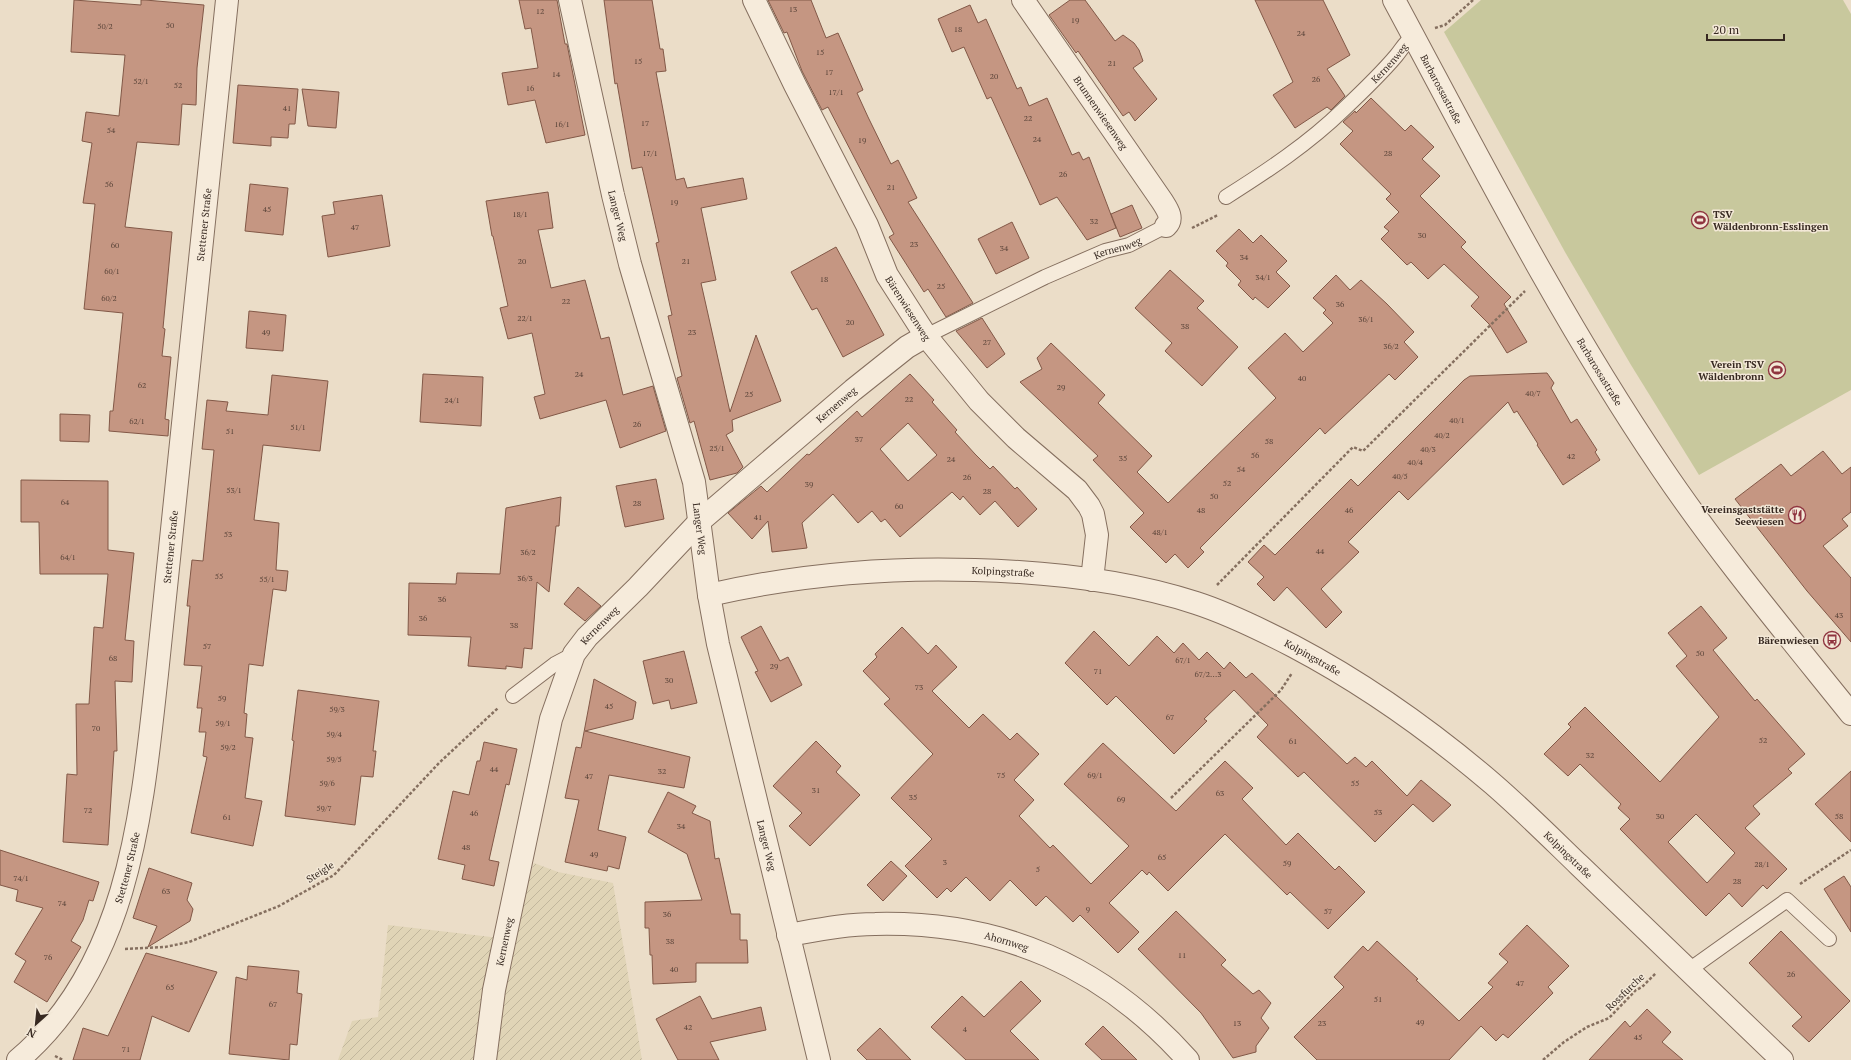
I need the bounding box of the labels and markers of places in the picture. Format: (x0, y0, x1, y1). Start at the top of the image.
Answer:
place label: TSV Wäldenbronn-Esslingen (1713, 208, 1829, 233)
sports icon: TSV Wäldenbronn-Esslingen (1690, 210, 1710, 230)
place label: Verein TSV Wäldenbronn (1698, 358, 1765, 383)
sports icon: Verein TSV Wäldenbronn (1767, 360, 1787, 380)
place label: Vereinsgaststätte Seewiesen (1701, 503, 1785, 528)
restaurant icon: Vereinsgaststätte Seewiesen (1787, 505, 1807, 525)
bus stop icon: Bärenwiesen (1822, 630, 1842, 650)
place label: Bärenwiesen (1758, 634, 1820, 647)

